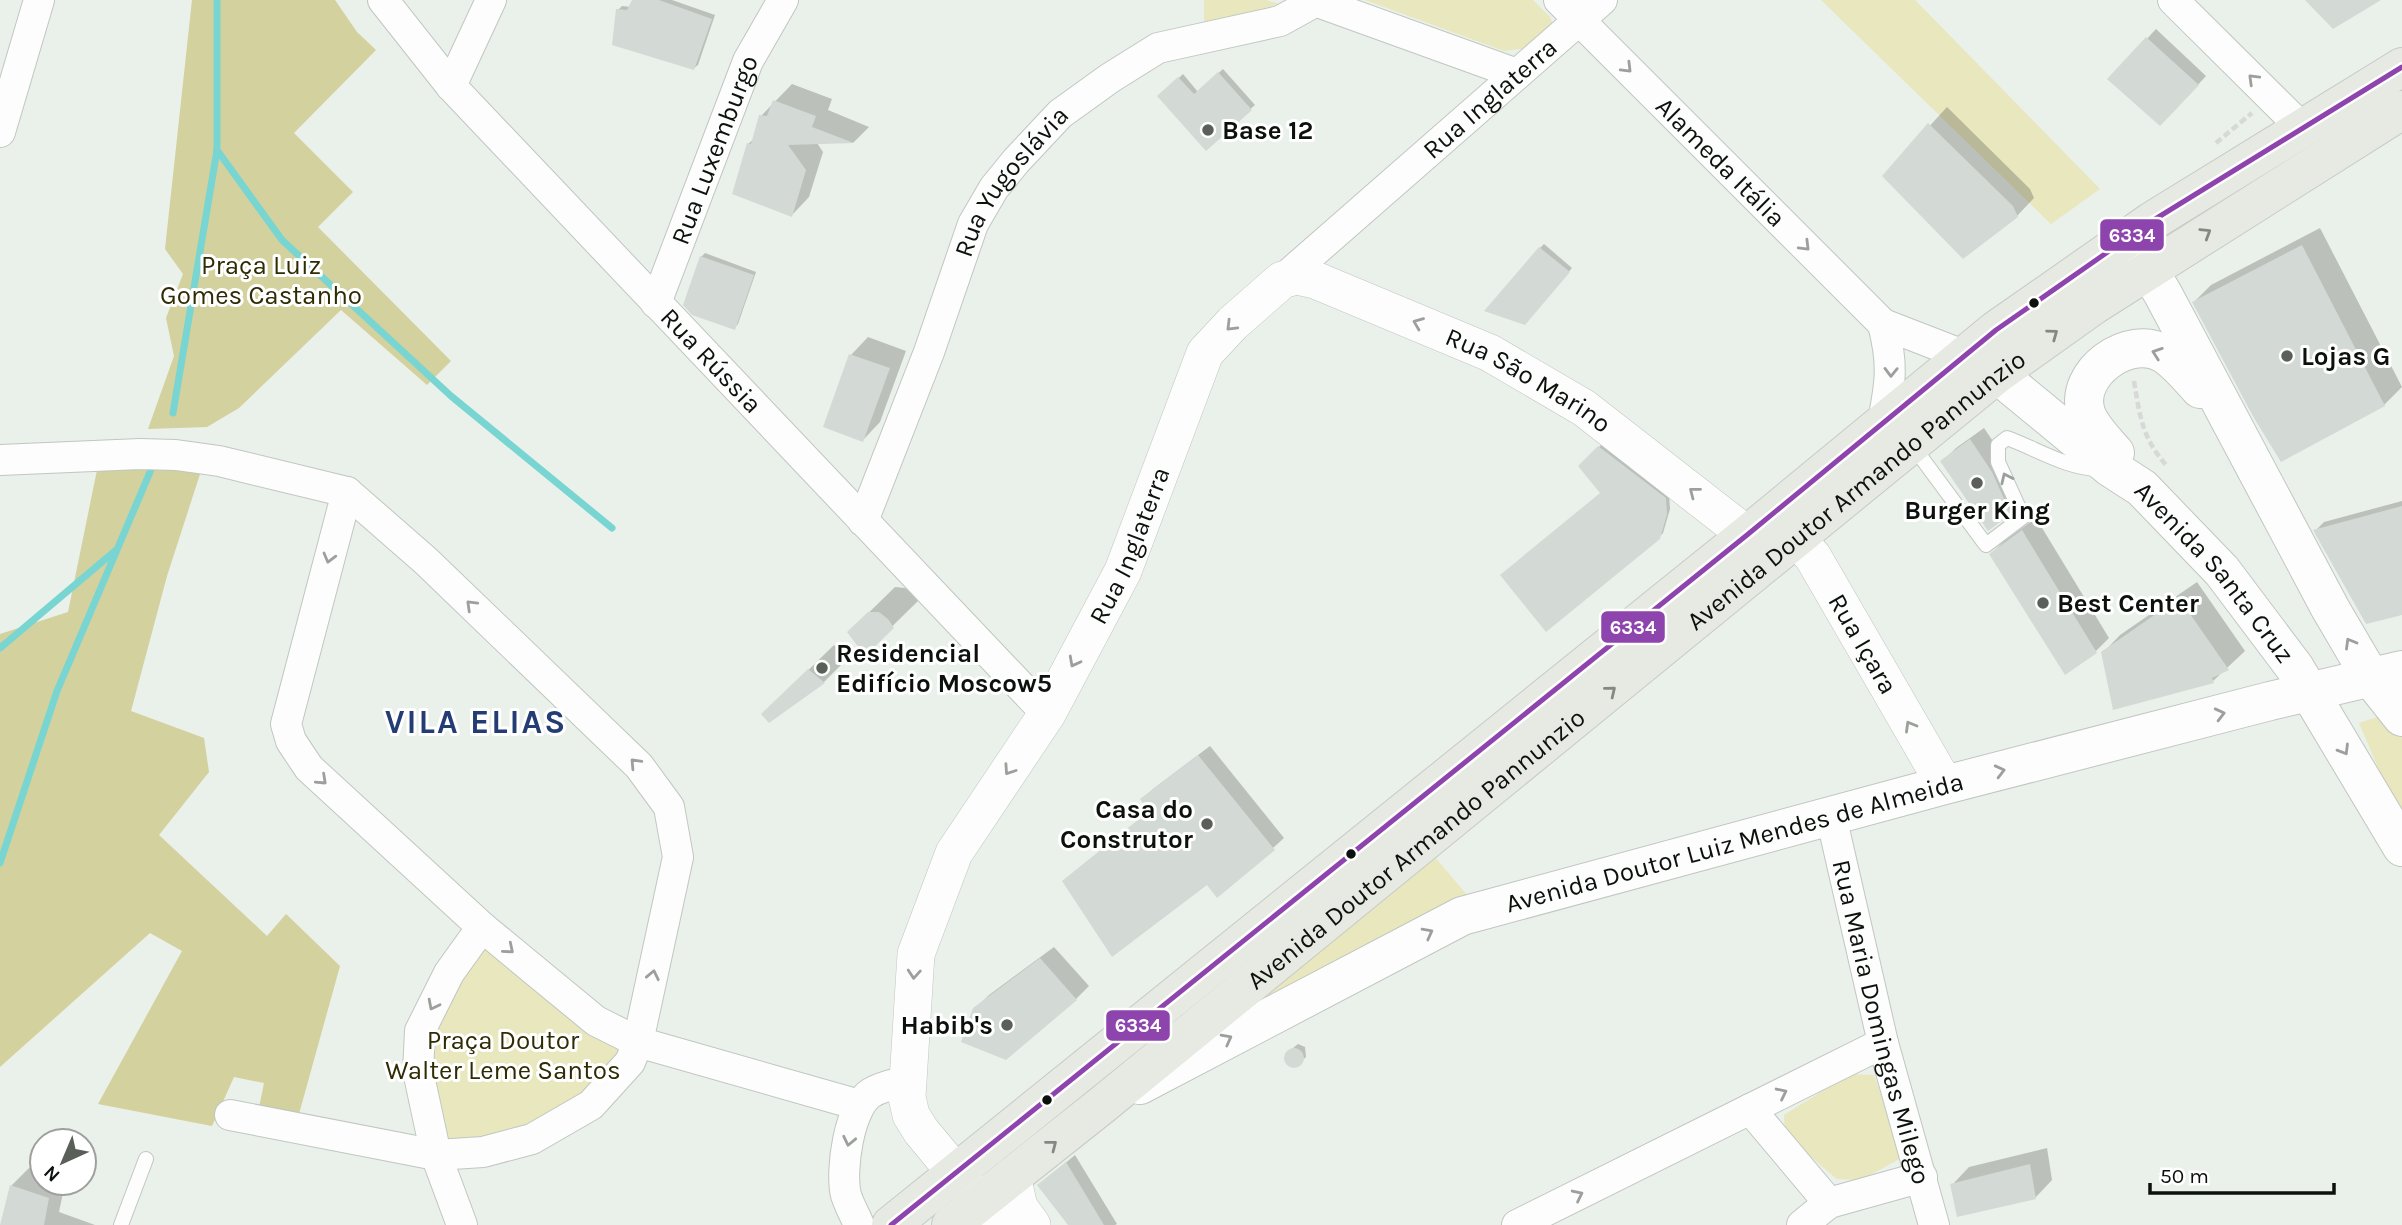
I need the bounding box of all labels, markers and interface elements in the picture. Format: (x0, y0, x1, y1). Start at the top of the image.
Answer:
street label: Rua Inglaterra (1416, 31, 1563, 165)
street label: Rua Luxemburgo (664, 51, 764, 249)
one-way arrow (1618, 60, 1631, 73)
one-way arrow (2248, 74, 2261, 87)
street label: Alameda Itália (1650, 91, 1792, 233)
street label: Rua Yugoslávia (947, 100, 1075, 261)
place label: Base 12 (1222, 115, 1313, 146)
marker: Base 12 (1200, 122, 1216, 138)
line badge: 6334 (2099, 218, 2165, 252)
text: 6334 (2109, 225, 2156, 247)
one-way arrow (2198, 228, 2211, 241)
one-way arrow (1797, 238, 1809, 250)
park label: Praça Luiz Gomes Castanho (160, 250, 362, 311)
unlabelled marker (2027, 296, 2041, 310)
street label: Rua Rússia (654, 301, 769, 419)
one-way arrow (1226, 317, 1239, 330)
one-way arrow (1413, 317, 1425, 331)
street label: Rua São Marino (1441, 321, 1618, 439)
one-way arrow (2045, 330, 2058, 342)
place label: Lojas G (2301, 341, 2390, 372)
street label: Avenida Doutor Armando Pannunzio (1680, 343, 2031, 637)
one-way arrow (2151, 347, 2163, 361)
marker: Lojas G (2279, 348, 2295, 364)
one-way arrow (1883, 367, 1899, 378)
street label: Rua Inglaterra (1082, 463, 1176, 629)
one-way arrow (2000, 473, 2014, 485)
marker: Burger King (1969, 475, 1985, 491)
street label: Avenida Santa Cruz (2128, 475, 2301, 669)
one-way arrow (1689, 488, 1702, 501)
place label: Burger King (1904, 495, 2050, 526)
one-way arrow (323, 551, 337, 563)
street label: Rua Içara (1822, 588, 1904, 700)
place label: Best Center (2057, 588, 2200, 619)
marker: Best Center (2035, 595, 2051, 611)
one-way arrow (466, 600, 479, 613)
line badge: 6334 (1600, 610, 1666, 644)
text: 6334 (1610, 617, 1657, 639)
place label: Residencial Edifício Moscow5 (836, 638, 1052, 699)
one-way arrow (2346, 638, 2359, 651)
one-way arrow (1069, 655, 1082, 668)
marker: Residencial Edifício Moscow5 (814, 660, 830, 676)
one-way arrow (1602, 687, 1615, 699)
street label: Avenida Doutor Armando Pannunzio (1240, 702, 1591, 996)
district label: VILA ELIAS (385, 703, 567, 741)
one-way arrow (2214, 708, 2226, 722)
one-way arrow (1906, 721, 1919, 734)
one-way arrow (2336, 743, 2349, 756)
one-way arrow (630, 758, 643, 771)
one-way arrow (1004, 763, 1017, 776)
street label: Avenida Doutor Luiz Mendes de Almeida (1502, 765, 1967, 919)
one-way arrow (1994, 765, 2006, 779)
one-way arrow (314, 772, 327, 784)
place label: Casa do Construtor (1060, 794, 1194, 855)
marker: Casa do Construtor (1199, 816, 1215, 832)
unlabelled marker (1344, 847, 1358, 861)
street label: Rua Maria Domingas Milego (1826, 857, 1937, 1188)
one-way arrow (1421, 928, 1434, 942)
one-way arrow (501, 941, 514, 953)
one-way arrow (644, 969, 659, 981)
one-way arrow (907, 969, 922, 980)
one-way arrow (428, 998, 442, 1010)
line badge: 6334 (1105, 1009, 1171, 1042)
place label: Habib's (901, 1010, 993, 1041)
text: 6334 (1115, 1015, 1162, 1037)
marker: Habib's (999, 1017, 1015, 1033)
park label: Praça Doutor Walter Leme Santos (385, 1025, 621, 1086)
one-way arrow (1220, 1034, 1232, 1047)
one-way arrow (1775, 1088, 1787, 1102)
unlabelled marker (1040, 1093, 1054, 1107)
north arrow (28, 1127, 98, 1197)
one-way arrow (843, 1135, 857, 1147)
one-way arrow (1044, 1140, 1056, 1153)
scale bar (2150, 1152, 2334, 1196)
text: N (39, 1161, 64, 1186)
text: 50 m (2160, 1164, 2209, 1188)
one-way arrow (1571, 1189, 1583, 1203)

